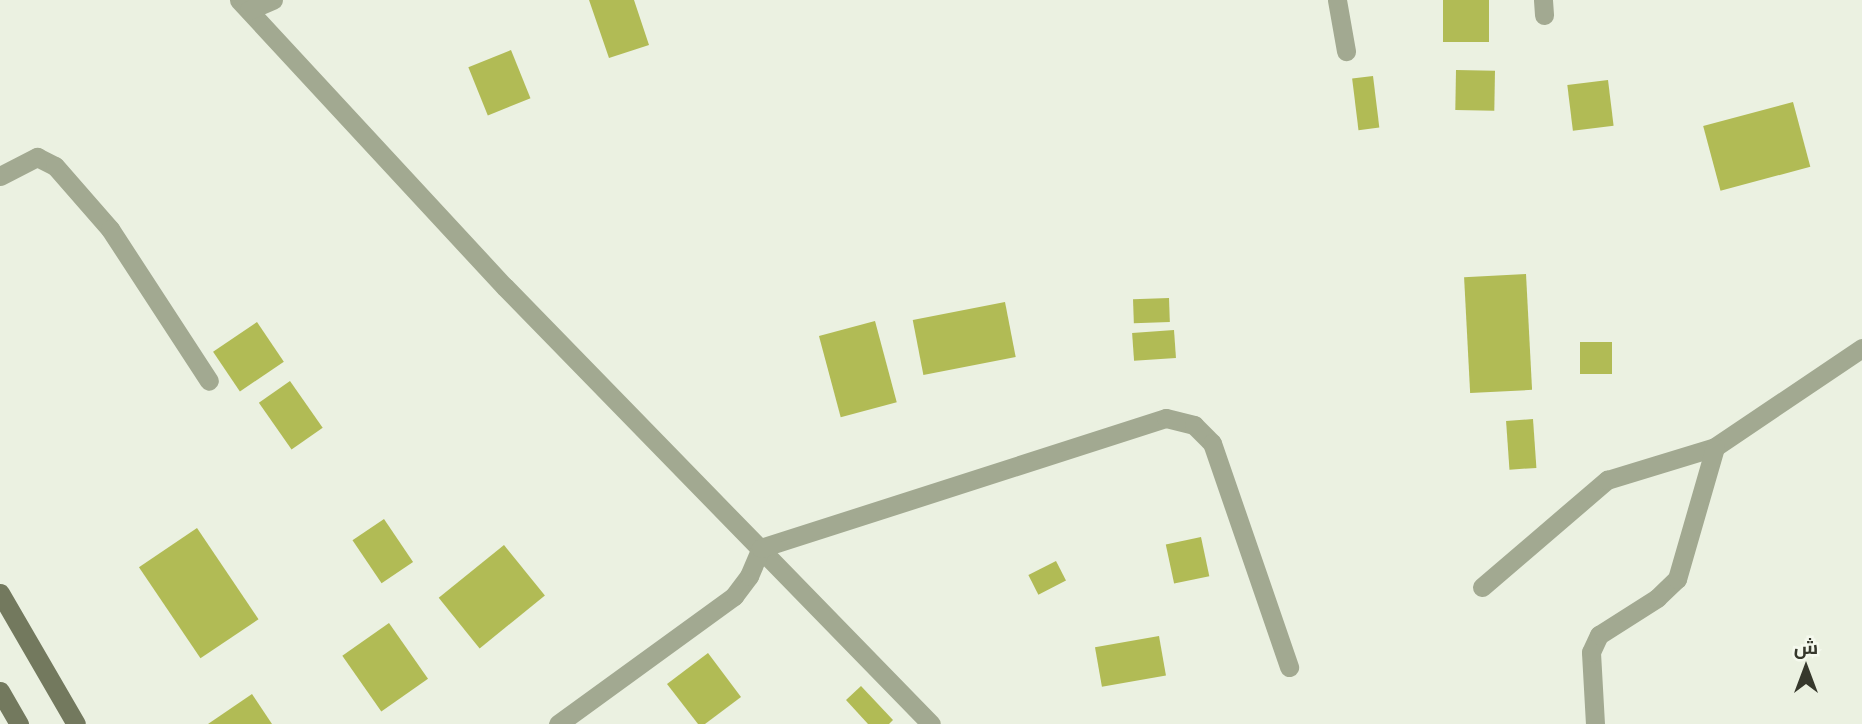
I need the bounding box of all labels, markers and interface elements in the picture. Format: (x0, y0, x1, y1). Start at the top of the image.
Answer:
north arrow (1771, 633, 1841, 703)
text: ش (1794, 635, 1818, 658)

